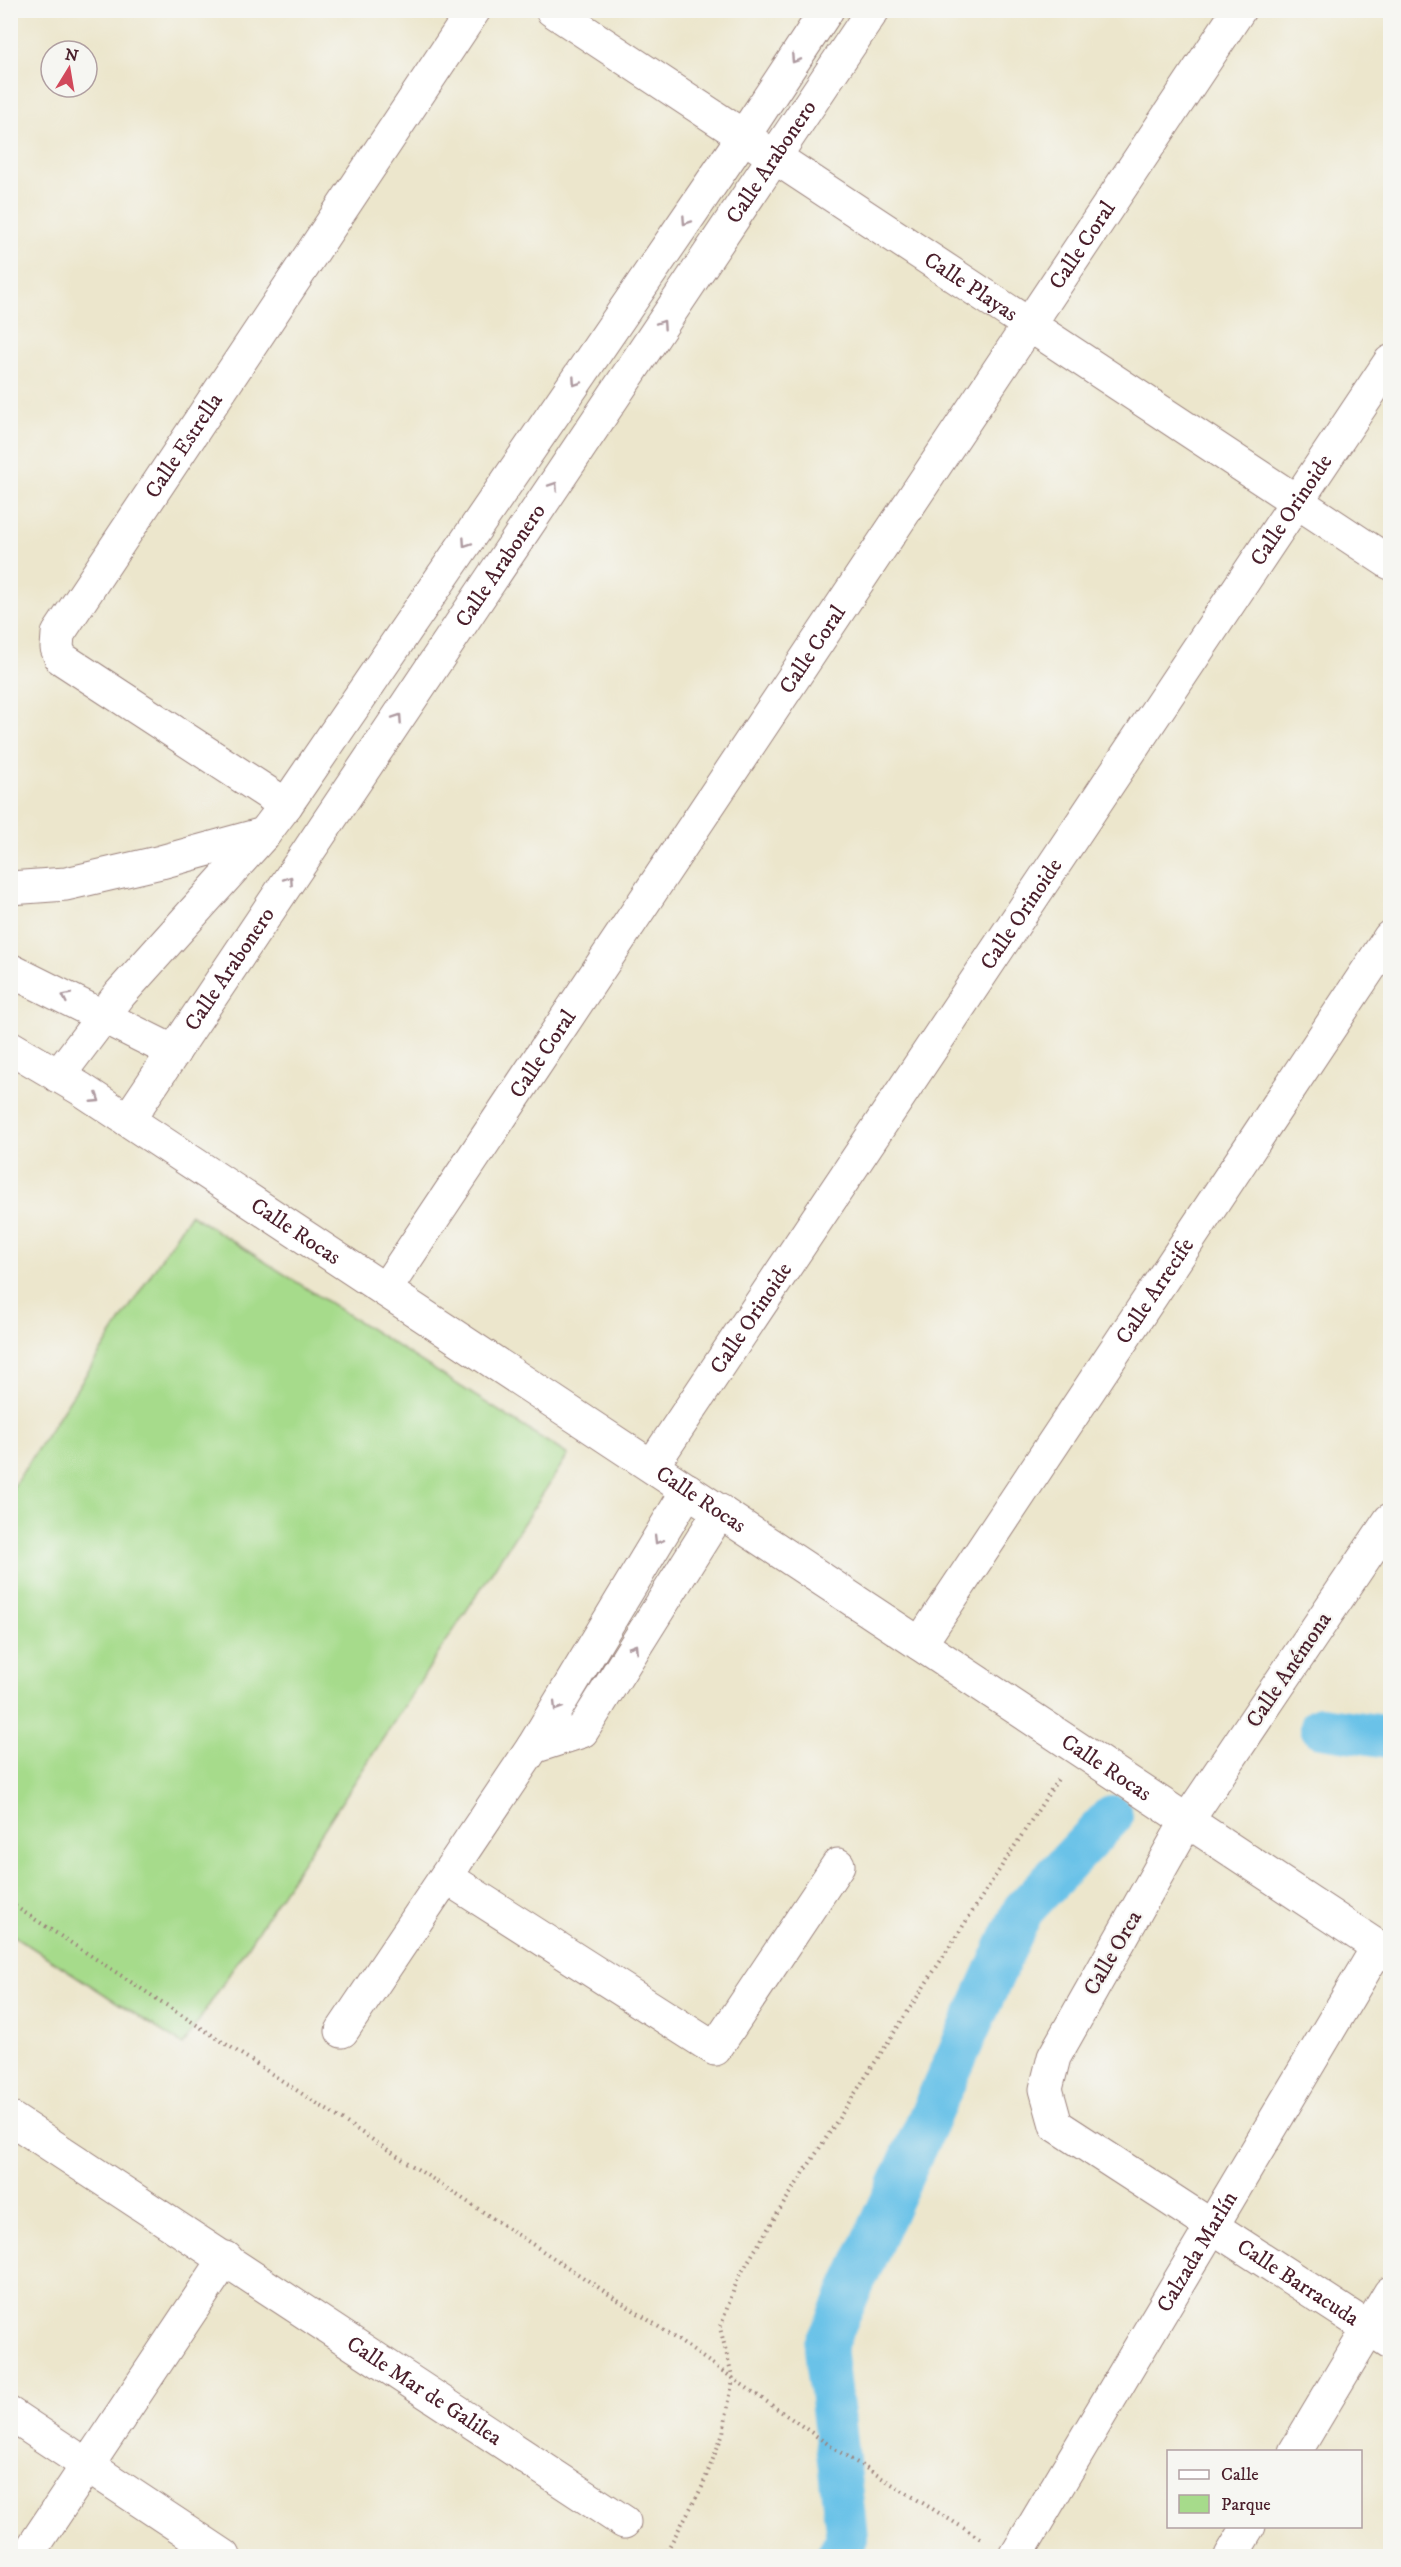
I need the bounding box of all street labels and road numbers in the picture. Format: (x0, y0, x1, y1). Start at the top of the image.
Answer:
street label: Calle Arabonero (720, 95, 822, 229)
street label: Calle Coral (1043, 196, 1121, 294)
street label: Calle Playas (919, 246, 1023, 327)
street label: Calle Estrella (139, 387, 229, 503)
street label: Calle Orinoide (1244, 449, 1338, 571)
street label: Calle Arabonero (449, 498, 551, 632)
street label: Calle Coral (773, 600, 852, 699)
street label: Calle Orinoide (974, 853, 1068, 975)
street label: Calle Arabonero (178, 902, 280, 1036)
street label: Calle Coral (504, 1004, 582, 1103)
street label: Calle Rocas (246, 1192, 346, 1271)
street label: Calle Arrecife (1110, 1233, 1200, 1349)
street label: Calle Orinoide (704, 1257, 798, 1379)
street label: Calle Rocas (651, 1460, 751, 1539)
street label: Calle Anémona (1240, 1607, 1338, 1733)
street label: Calle Rocas (1056, 1728, 1157, 1807)
street label: Calle Orca (1078, 1905, 1148, 2000)
street label: Calzada Marlín (1151, 2186, 1243, 2317)
street label: Calle Barracuda (1232, 2233, 1365, 2332)
street label: Calle Mar de Galilea (342, 2330, 508, 2452)

